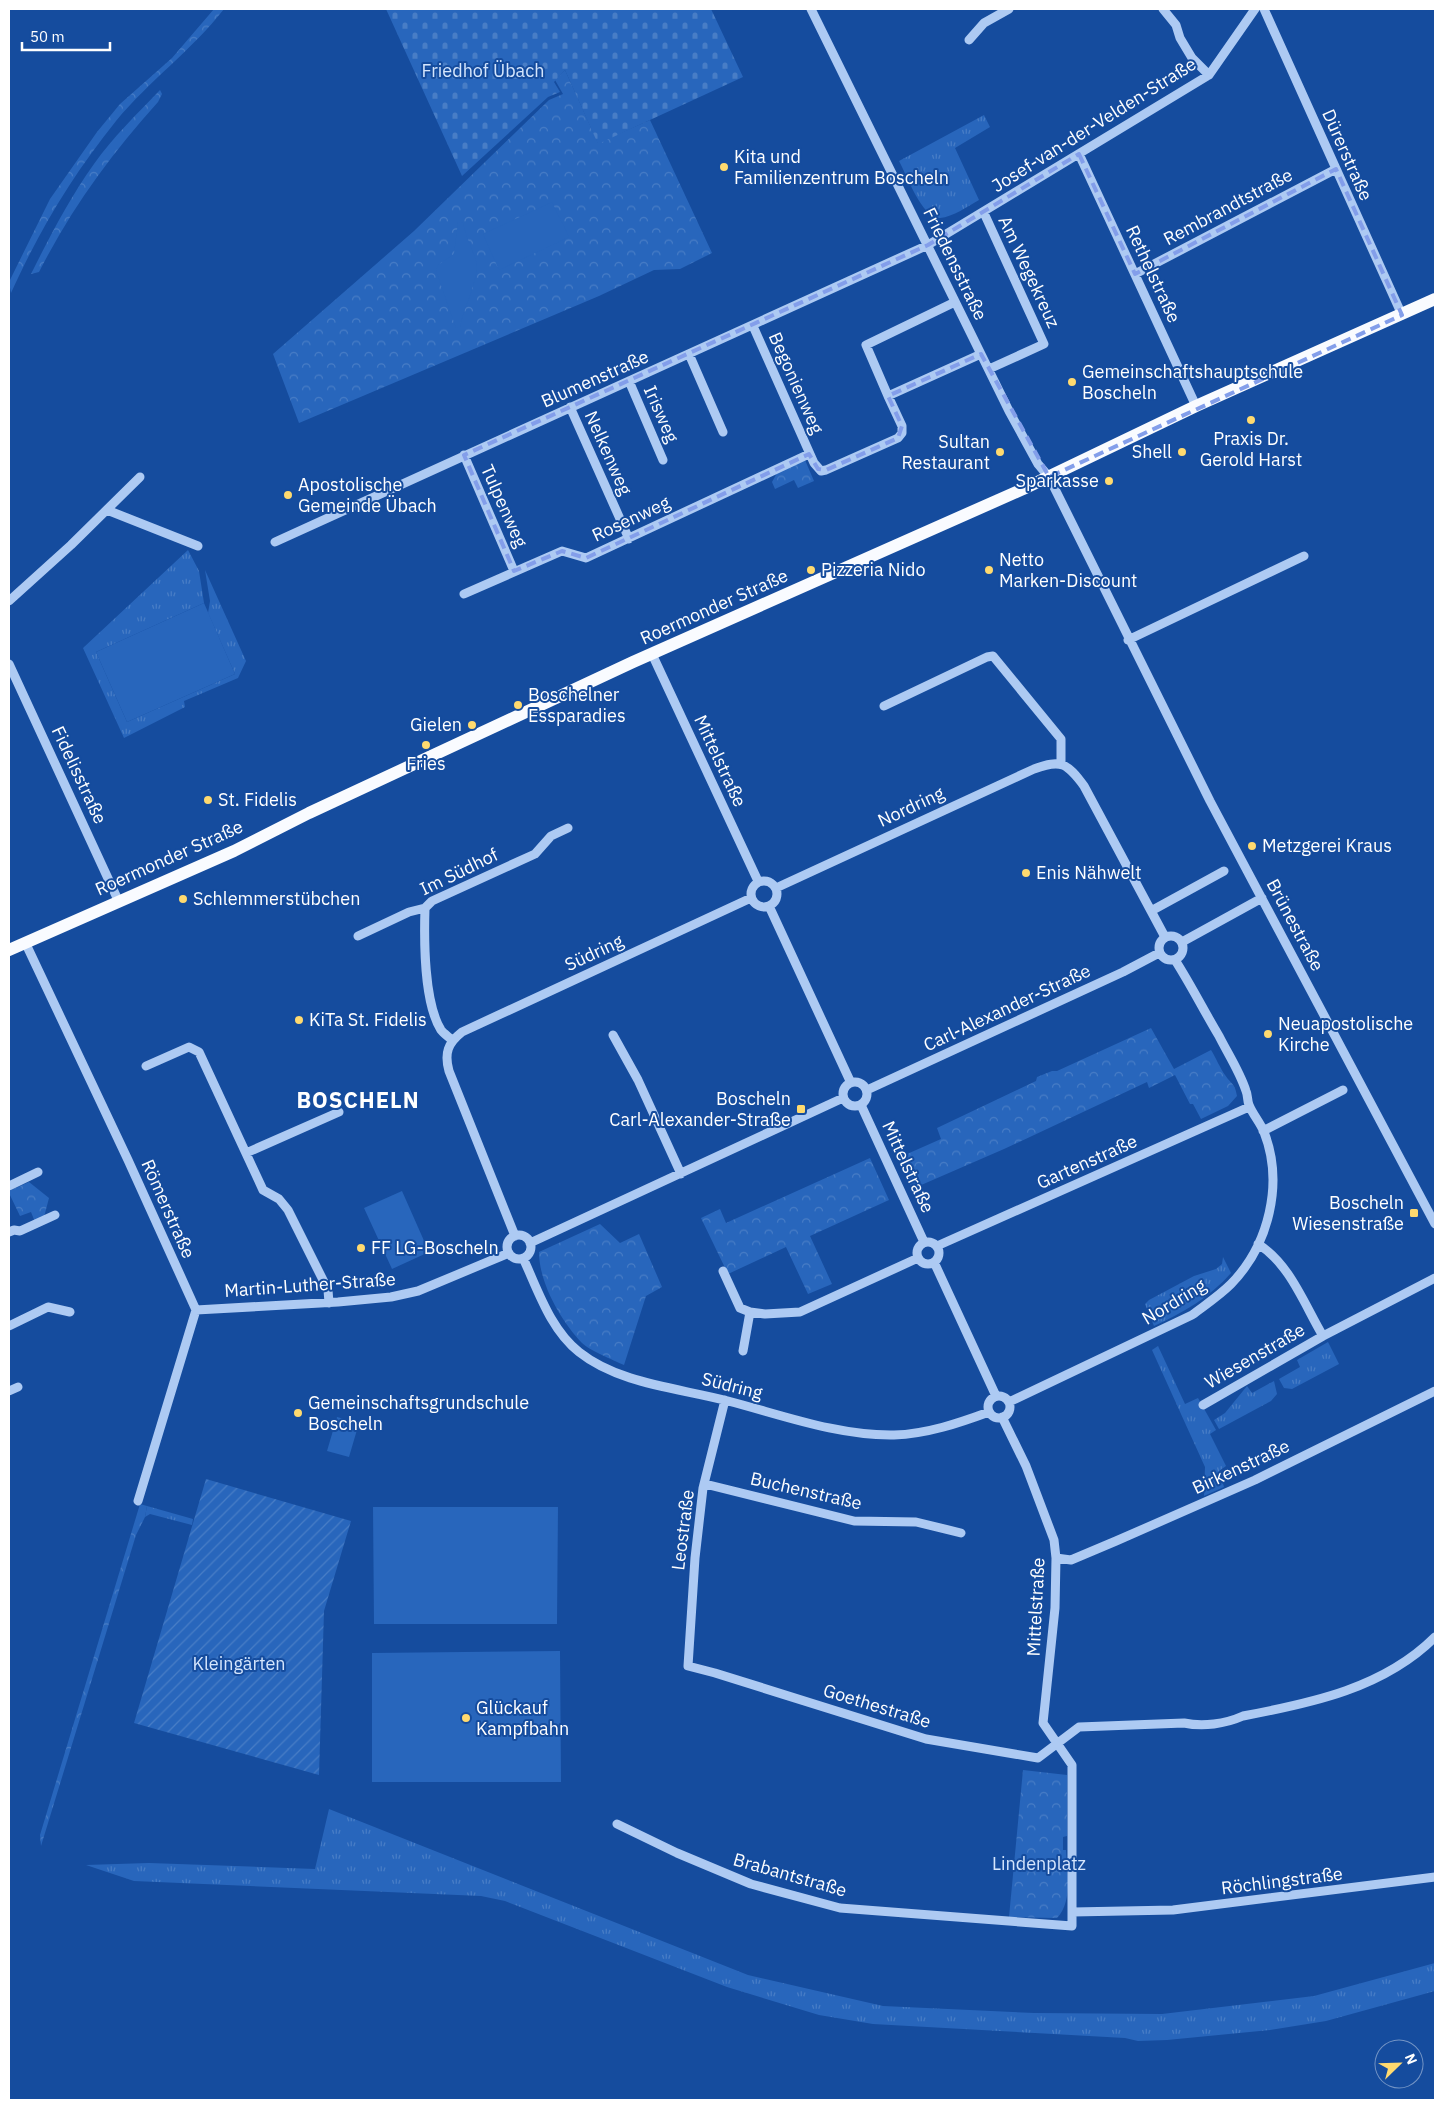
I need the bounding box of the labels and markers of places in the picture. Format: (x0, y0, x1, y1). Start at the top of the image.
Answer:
place label: Kita und Familienzentrum Boscheln (734, 145, 949, 189)
marker: Kita und Familienzentrum Boscheln (718, 161, 730, 173)
place label: Gemeinschaftshauptschule Boscheln (1082, 360, 1303, 404)
marker: Gemeinschaftshauptschule Boscheln (1066, 376, 1078, 388)
marker: Praxis Dr. Gerold Harst (1245, 414, 1257, 426)
place label: Praxis Dr. Gerold Harst (1200, 427, 1302, 471)
place label: Sultan Restaurant (901, 430, 990, 474)
place label: Shell (1132, 440, 1172, 463)
marker: Sultan Restaurant (994, 446, 1006, 458)
marker: Shell (1176, 446, 1188, 458)
place label: Sparkasse (1016, 469, 1099, 492)
place label: Apostolische Gemeinde Übach (298, 473, 437, 517)
marker: Sparkasse (1103, 475, 1115, 487)
marker: Apostolische Gemeinde Übach (282, 489, 294, 501)
place label: Netto Marken-Discount (999, 548, 1137, 592)
place label: Pizzeria Nido (821, 558, 926, 581)
marker: Pizzeria Nido (805, 564, 817, 576)
marker: Netto Marken-Discount (983, 564, 995, 576)
place label: Boschelner Essparadies (528, 683, 626, 727)
marker: Boschelner Essparadies (512, 699, 524, 711)
place label: Gielen (410, 713, 462, 736)
marker: Gielen (466, 719, 478, 731)
marker: Fries (420, 739, 432, 751)
place label: Fries (406, 752, 446, 775)
place label: St. Fidelis (218, 788, 297, 811)
marker: St. Fidelis (202, 794, 214, 806)
place label: Metzgerei Kraus (1262, 834, 1392, 857)
marker: Metzgerei Kraus (1246, 840, 1258, 852)
place label: Enis Nähwelt (1036, 861, 1141, 884)
marker: Enis Nähwelt (1020, 867, 1032, 879)
place label: Schlemmerstübchen (193, 887, 360, 910)
marker: Schlemmerstübchen (177, 893, 189, 905)
place label: KiTa St. Fidelis (309, 1008, 427, 1031)
place label: Neuapostolische Kirche (1278, 1012, 1413, 1056)
marker: KiTa St. Fidelis (293, 1014, 305, 1026)
marker: Neuapostolische Kirche (1262, 1028, 1274, 1040)
place label: Boscheln Carl-Alexander-Straße (609, 1087, 791, 1131)
marker: Boscheln Carl-Alexander-Straße (795, 1103, 807, 1115)
place label: Boscheln Wiesenstraße (1292, 1191, 1404, 1235)
marker: Boscheln Wiesenstraße (1408, 1207, 1420, 1219)
place label: FF LG-Boscheln (371, 1236, 499, 1259)
marker: FF LG-Boscheln (355, 1242, 367, 1254)
place label: Gemeinschaftsgrundschule Boscheln (308, 1391, 529, 1435)
marker: Gemeinschaftsgrundschule Boscheln (292, 1407, 304, 1419)
place label: Glückauf Kampfbahn (476, 1696, 569, 1740)
marker: Glückauf Kampfbahn (460, 1712, 472, 1724)

